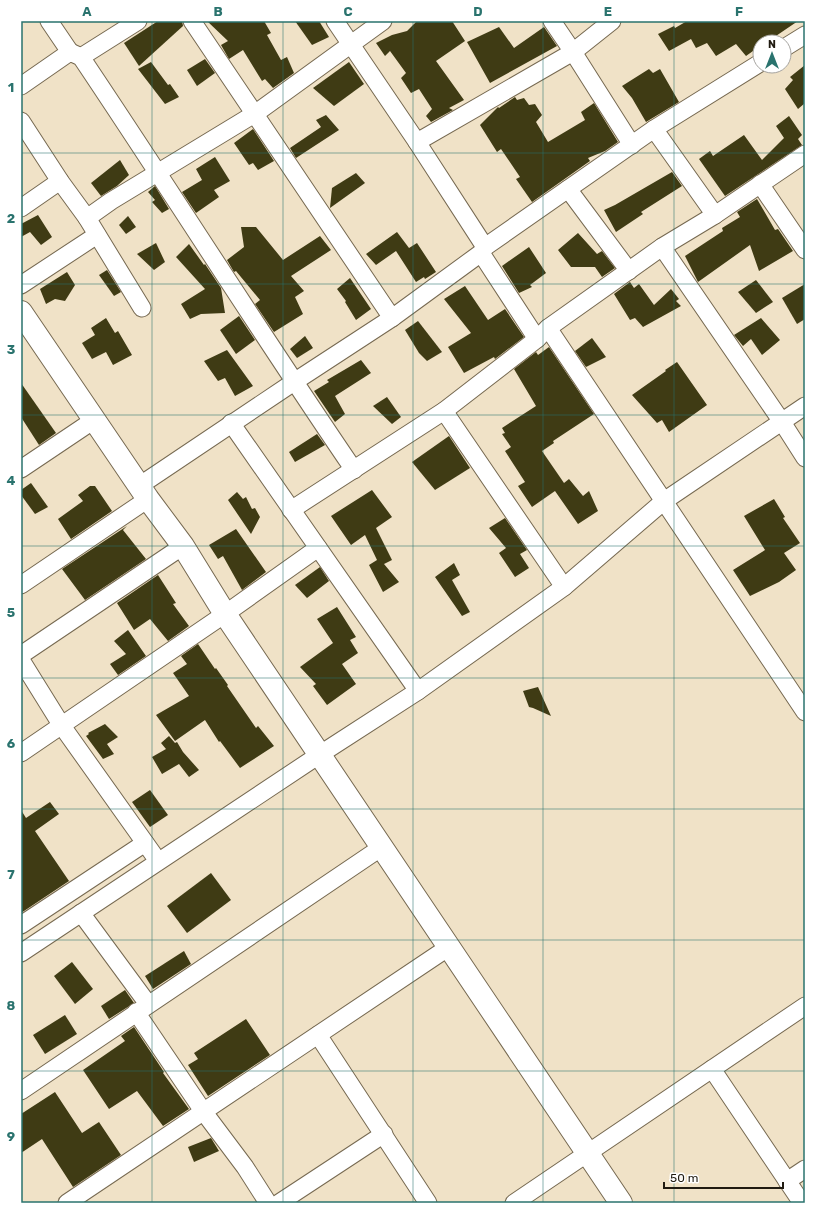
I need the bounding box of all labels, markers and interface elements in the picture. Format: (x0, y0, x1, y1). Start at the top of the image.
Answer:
text: A (82, 4, 92, 19)
text: B (213, 4, 223, 19)
text: C (343, 4, 353, 19)
text: D (473, 4, 483, 19)
text: E (604, 4, 612, 19)
text: F (735, 4, 743, 19)
north arrow (752, 34, 792, 74)
text: N (768, 38, 776, 51)
text: 1 (8, 80, 14, 95)
text: 2 (7, 211, 15, 226)
text: 3 (7, 342, 16, 357)
text: 4 (7, 473, 16, 488)
text: 5 (7, 605, 15, 620)
text: 6 (7, 736, 16, 751)
text: 7 (7, 867, 15, 882)
text: 8 (7, 998, 16, 1013)
text: 9 (7, 1129, 15, 1144)
scale bar (664, 1164, 783, 1190)
text: 50 m (670, 1171, 698, 1185)

